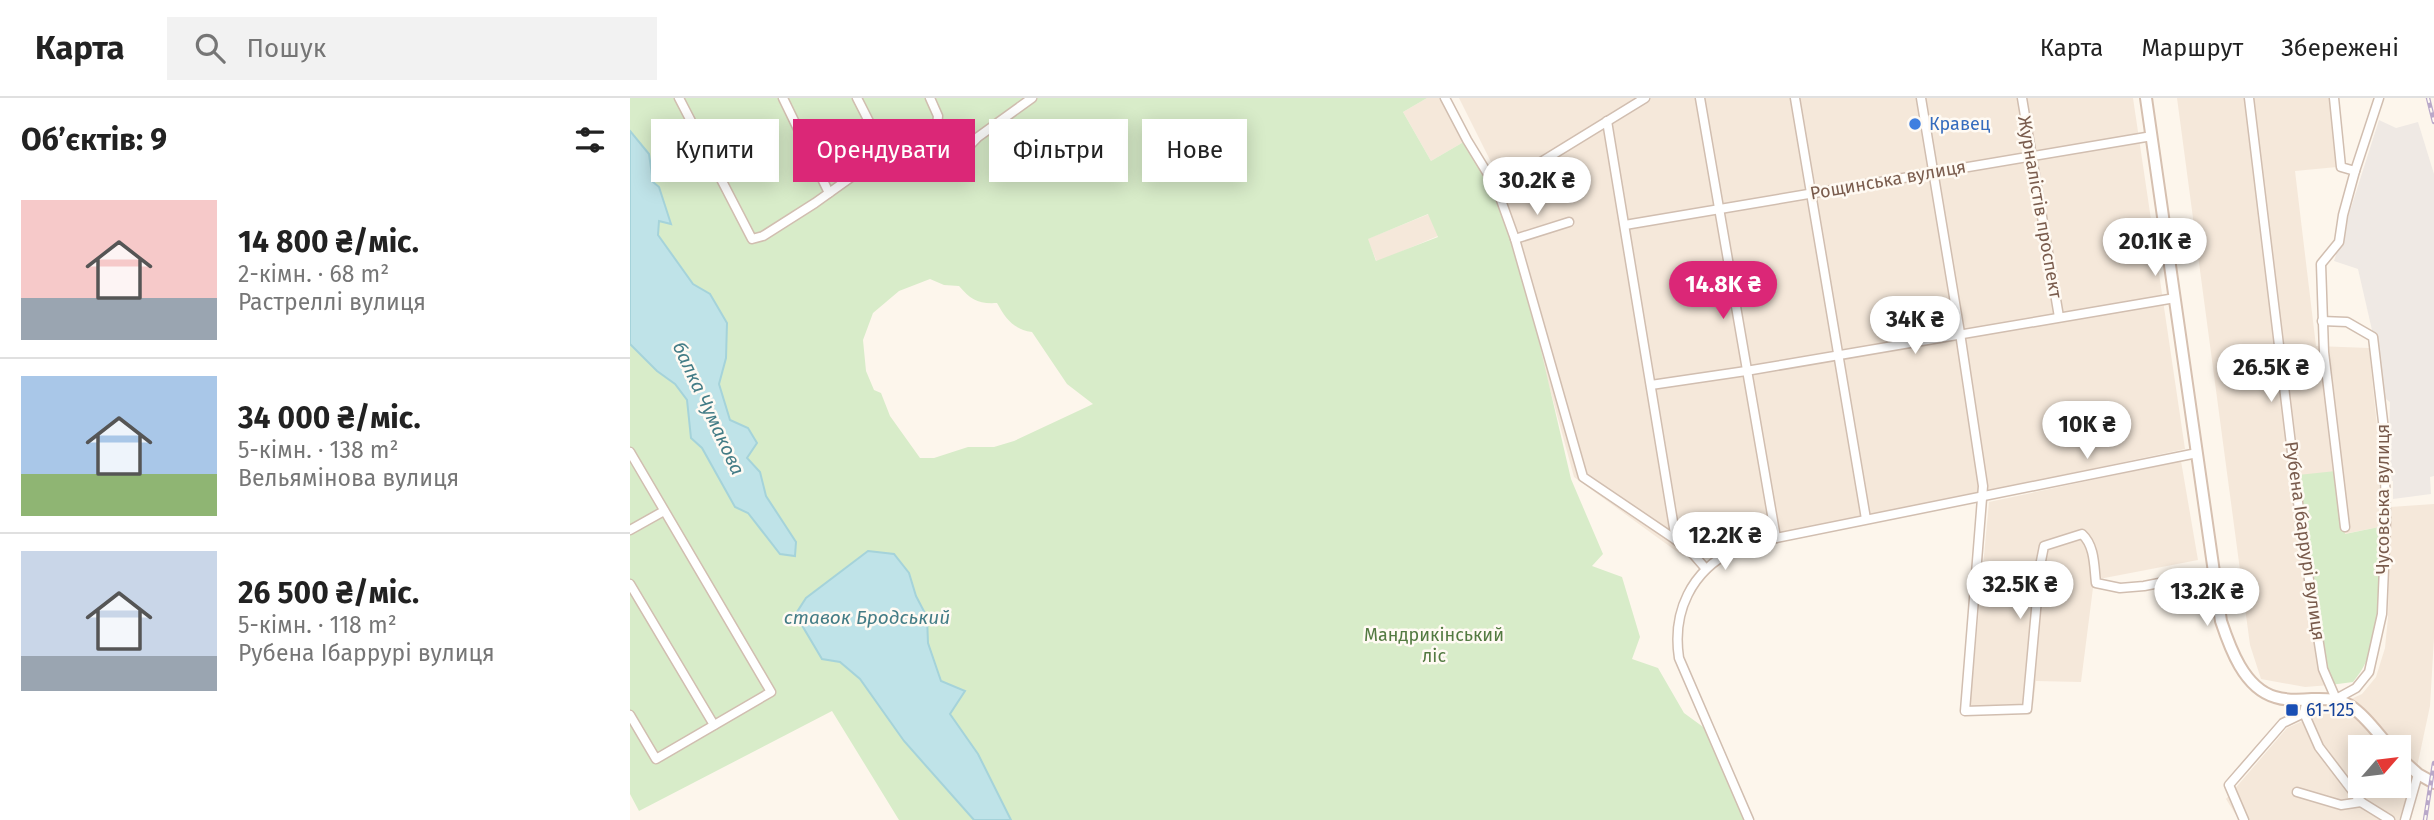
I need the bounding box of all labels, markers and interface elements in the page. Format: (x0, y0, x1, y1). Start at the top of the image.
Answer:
search box (167, 17, 657, 80)
text: Карта (35, 28, 125, 68)
icon: search (191, 29, 229, 67)
text: Пошук (247, 33, 326, 64)
text: Карта (2040, 34, 2103, 62)
text: Маршрут (2141, 34, 2243, 62)
text: Збережені (2281, 34, 2399, 62)
place label: Кравец (1929, 113, 1991, 135)
street label: Журналістів проспект (2013, 114, 2067, 301)
marker: Кравец (1907, 116, 1923, 132)
chip: Купити (651, 119, 779, 182)
chip: Орендувати (793, 119, 975, 182)
chip: Фільтри (989, 119, 1128, 182)
chip: Нове (1142, 119, 1247, 182)
icon: filters (571, 121, 609, 159)
text: Об’єктів: 9 (21, 122, 167, 158)
street label: Рощинська вулиця (1808, 155, 1968, 205)
pin: 30.2K ₴ (1472, 158, 1602, 217)
text: 30.2K ₴ (1499, 166, 1575, 194)
pin: 20.1K ₴ (2090, 218, 2220, 278)
text: 14 800 ₴/міс. (238, 224, 419, 260)
text: 20.1K ₴ (2119, 227, 2191, 255)
icon: home (77, 228, 161, 312)
text: 2-кімн. · 68 m² (238, 260, 389, 288)
pin: 14.8K ₴ (1658, 262, 1788, 321)
text: 14.8K ₴ (1685, 270, 1761, 298)
text: Растреллі вулиця (238, 288, 426, 316)
pin: 34K ₴ (1866, 296, 1964, 356)
text: 34K ₴ (1886, 305, 1944, 333)
water label: балка Чумакова (668, 338, 749, 478)
pin: 26.5K ₴ (2206, 344, 2336, 404)
text: 26.5K ₴ (2233, 353, 2309, 381)
text: 34 000 ₴/міс. (238, 400, 421, 436)
pin: 10K ₴ (2038, 402, 2136, 461)
icon: home (77, 404, 161, 488)
text: 10K ₴ (2058, 410, 2116, 438)
street label: Чусовська вулиця (2372, 424, 2394, 574)
text: 5-кімн. · 138 m² (238, 436, 399, 464)
street label: Рубена Ібаррурі вулиця (2280, 440, 2330, 642)
text: Вельямінова вулиця (238, 464, 459, 492)
pin: 12.2K ₴ (1660, 512, 1790, 572)
text: 12.2K ₴ (1688, 521, 1762, 549)
pin: 32.5K ₴ (1955, 561, 2085, 621)
pin: 13.2K ₴ (2142, 568, 2272, 628)
text: 32.5K ₴ (1983, 570, 2057, 598)
text: 26 500 ₴/міс. (238, 575, 419, 611)
text: 13.2K ₴ (2170, 577, 2244, 605)
icon: home (77, 579, 161, 663)
water label: ставок Бродський (784, 606, 950, 629)
text: 5-кімн. · 118 m² (238, 611, 397, 639)
park label: Мандрикінський ліс (1364, 624, 1504, 667)
text: Рубена Ібаррурі вулиця (238, 639, 495, 667)
place label: 61-125 (2306, 699, 2354, 721)
marker: 61-125 (2284, 702, 2300, 718)
north arrow (2348, 735, 2412, 798)
map controls (2348, 735, 2411, 798)

